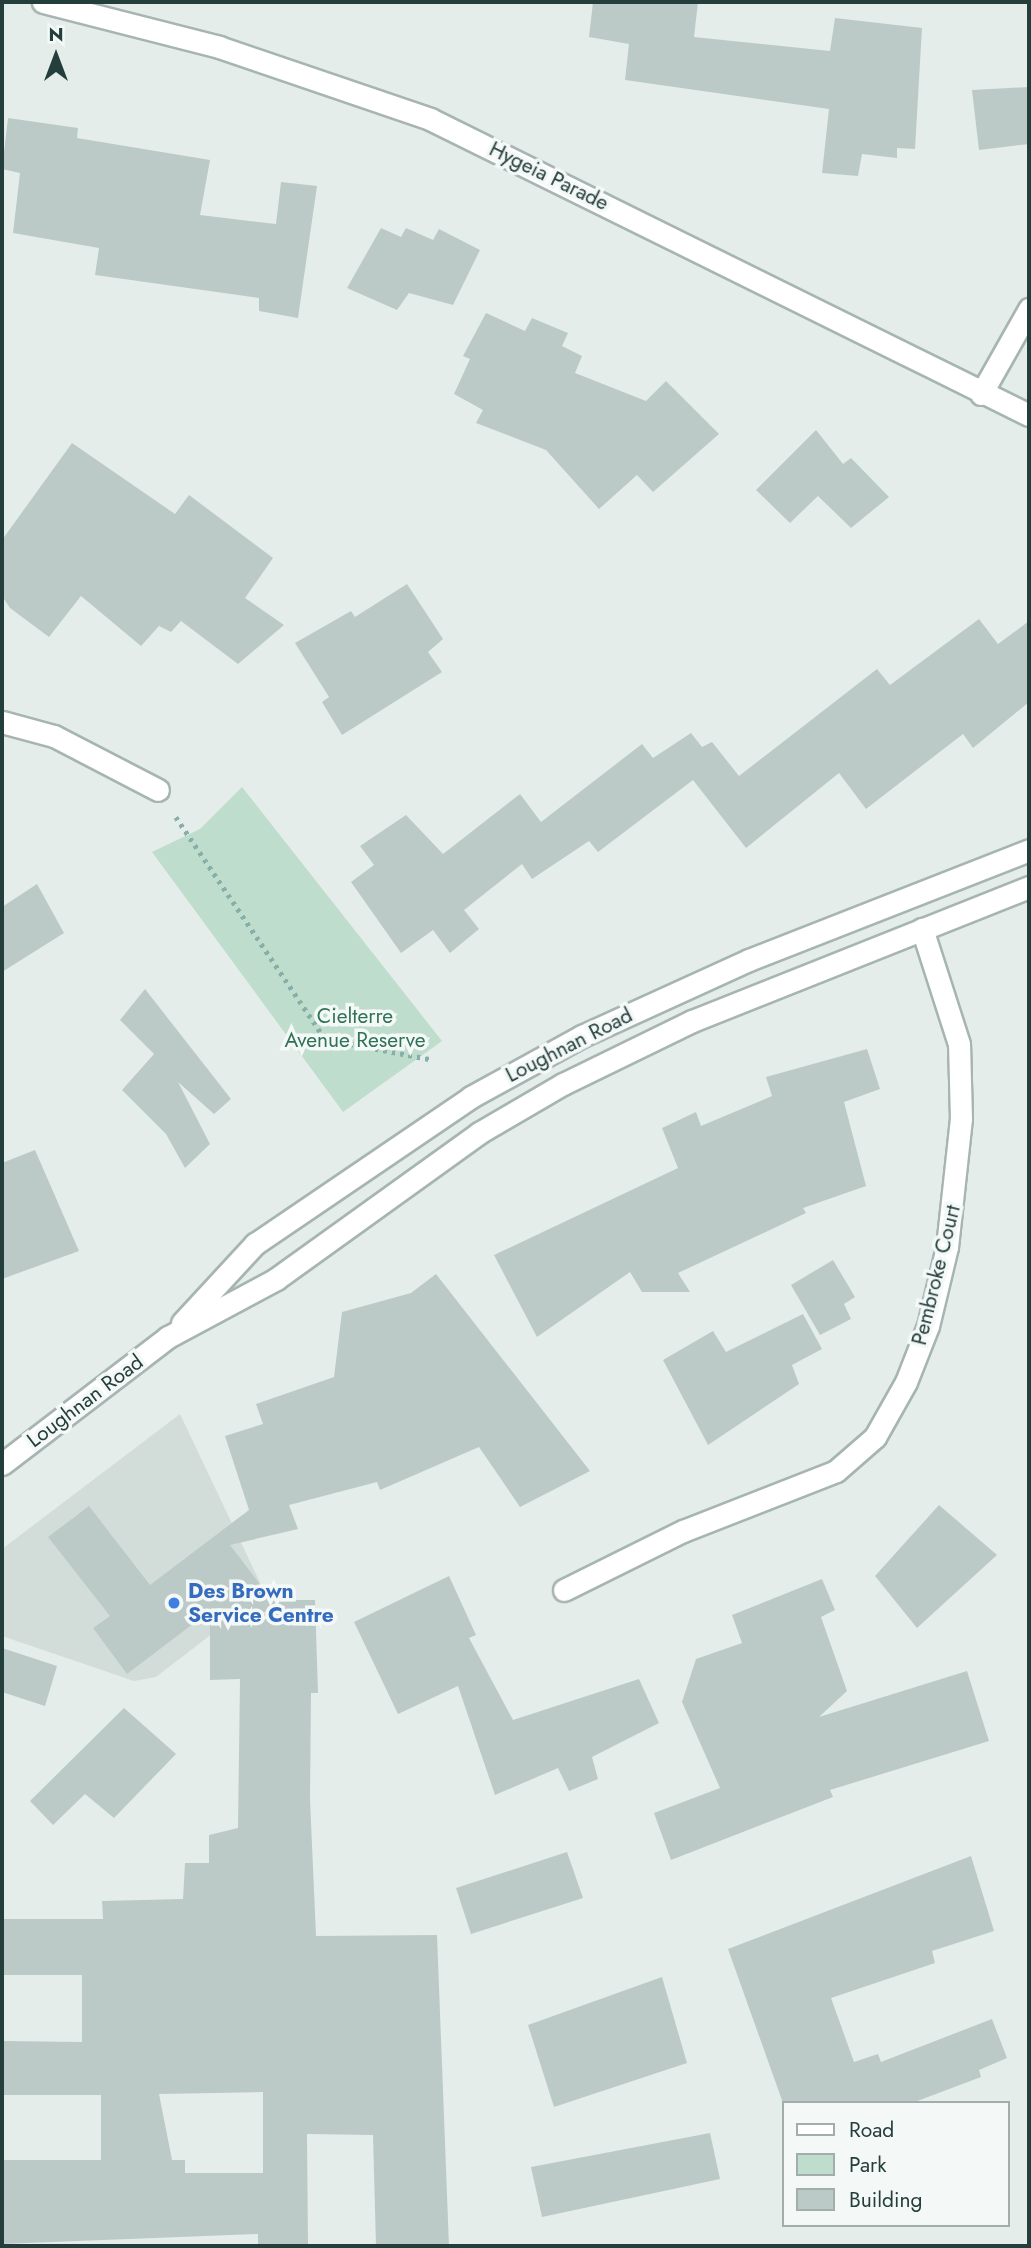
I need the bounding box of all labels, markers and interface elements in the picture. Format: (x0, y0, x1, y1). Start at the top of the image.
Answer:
north arrow (21, 21, 91, 91)
text: N (48, 21, 64, 48)
street label: Hygeia Parade (485, 136, 613, 216)
street label: Loughnan Road (501, 1002, 637, 1088)
park label: Cielterre Avenue Reserve (284, 1003, 426, 1053)
street label: Pembroke Court (906, 1202, 966, 1348)
street label: Loughnan Road (22, 1349, 148, 1453)
place label: Des Brown Service Centre (188, 1578, 334, 1628)
marker: Des Brown Service Centre (166, 1595, 182, 1611)
legend (782, 2101, 1010, 2227)
text: Road (849, 2115, 894, 2145)
text: Park (849, 2150, 886, 2180)
text: Building (849, 2185, 922, 2215)

